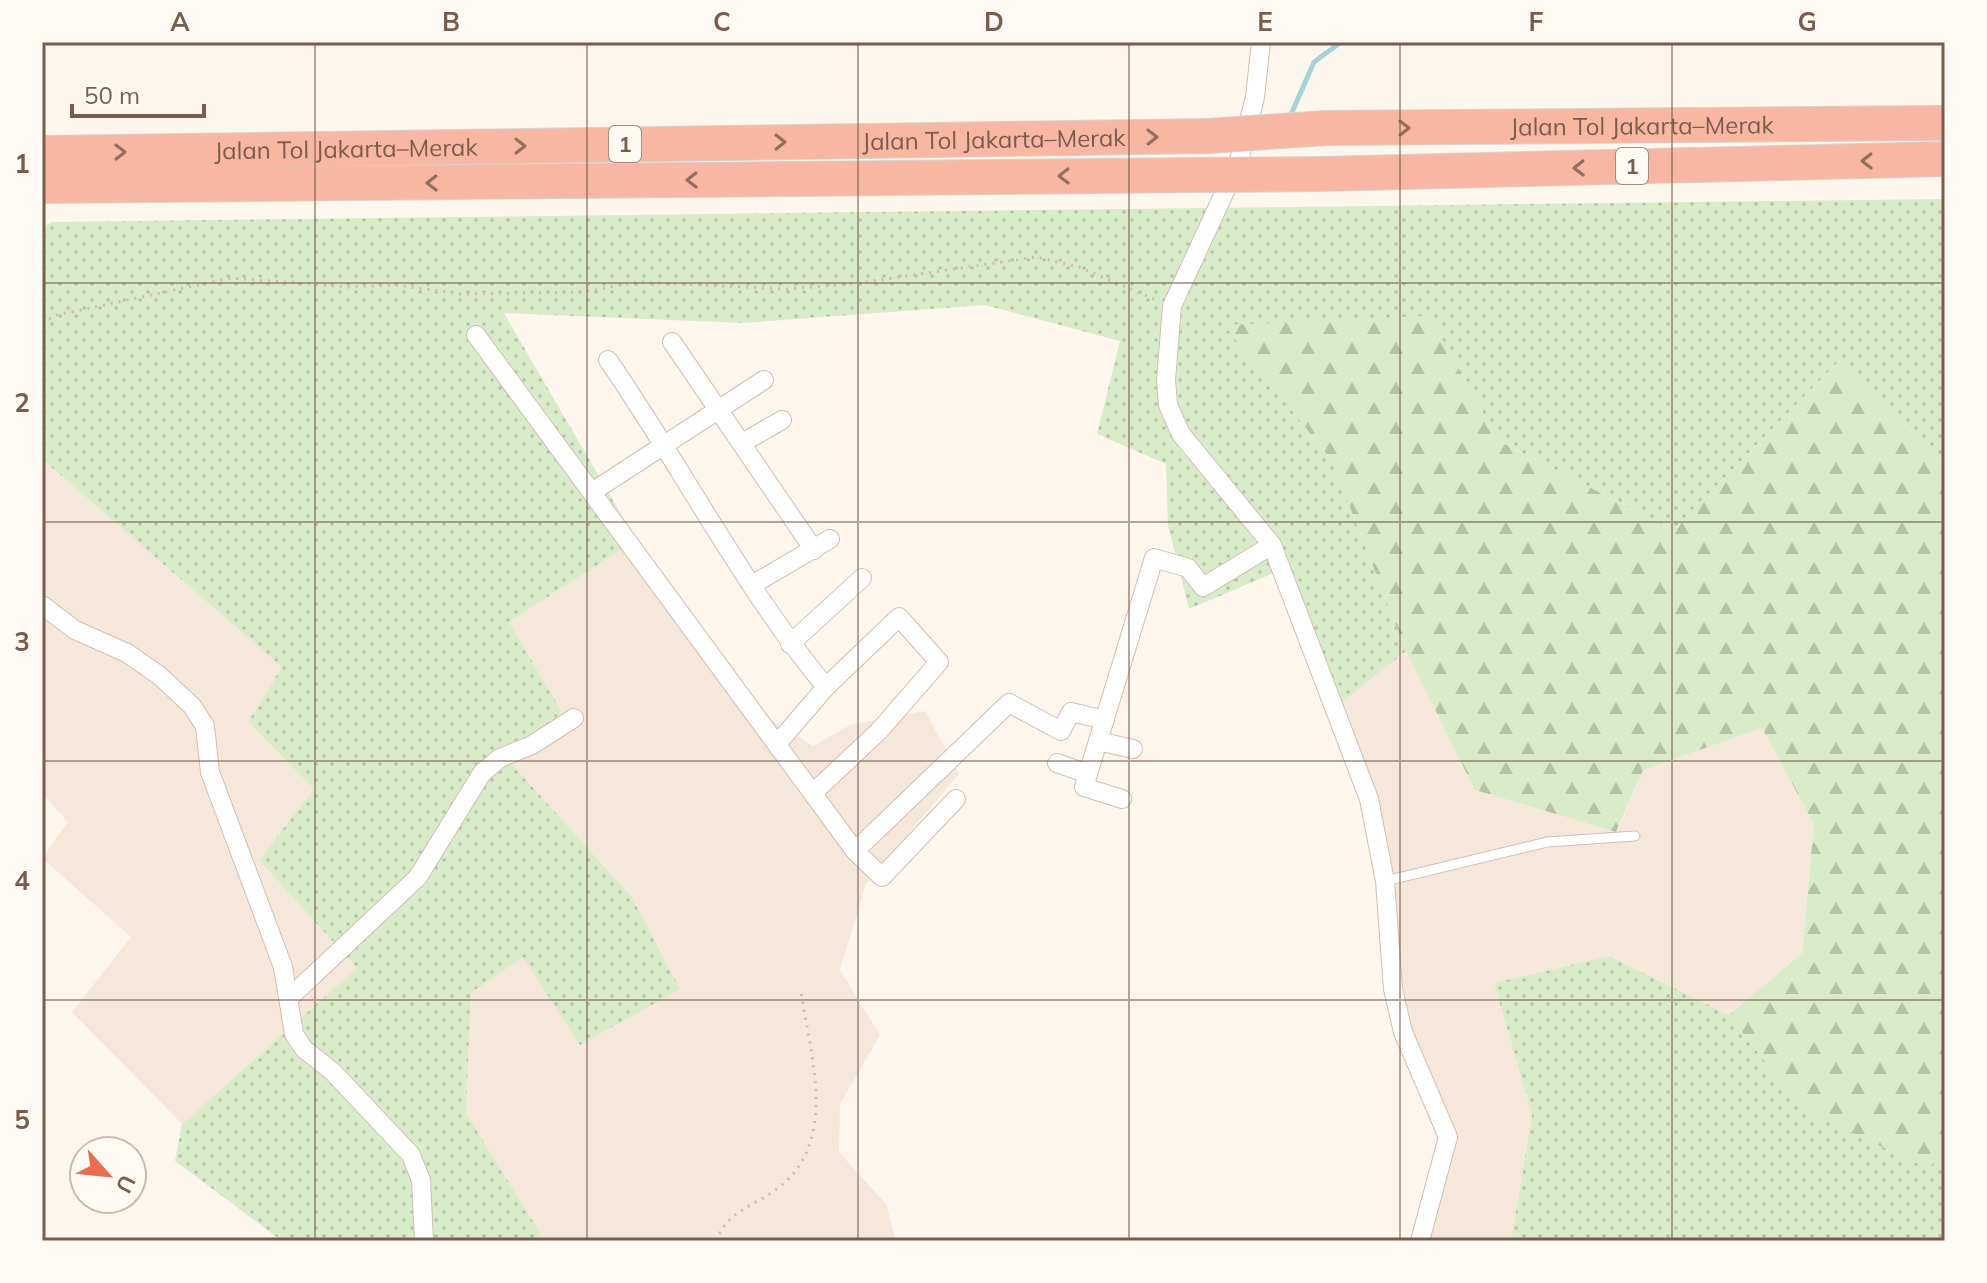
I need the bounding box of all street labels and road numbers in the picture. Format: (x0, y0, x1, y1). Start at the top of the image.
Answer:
street label: Jalan Tol Jakarta–Merak (1510, 109, 1774, 142)
street label: Jalan Tol Jakarta–Merak (862, 122, 1126, 156)
road number: 1 (609, 126, 641, 162)
street label: Jalan Tol Jakarta–Merak (214, 132, 479, 165)
road number: 1 (1616, 148, 1648, 184)

